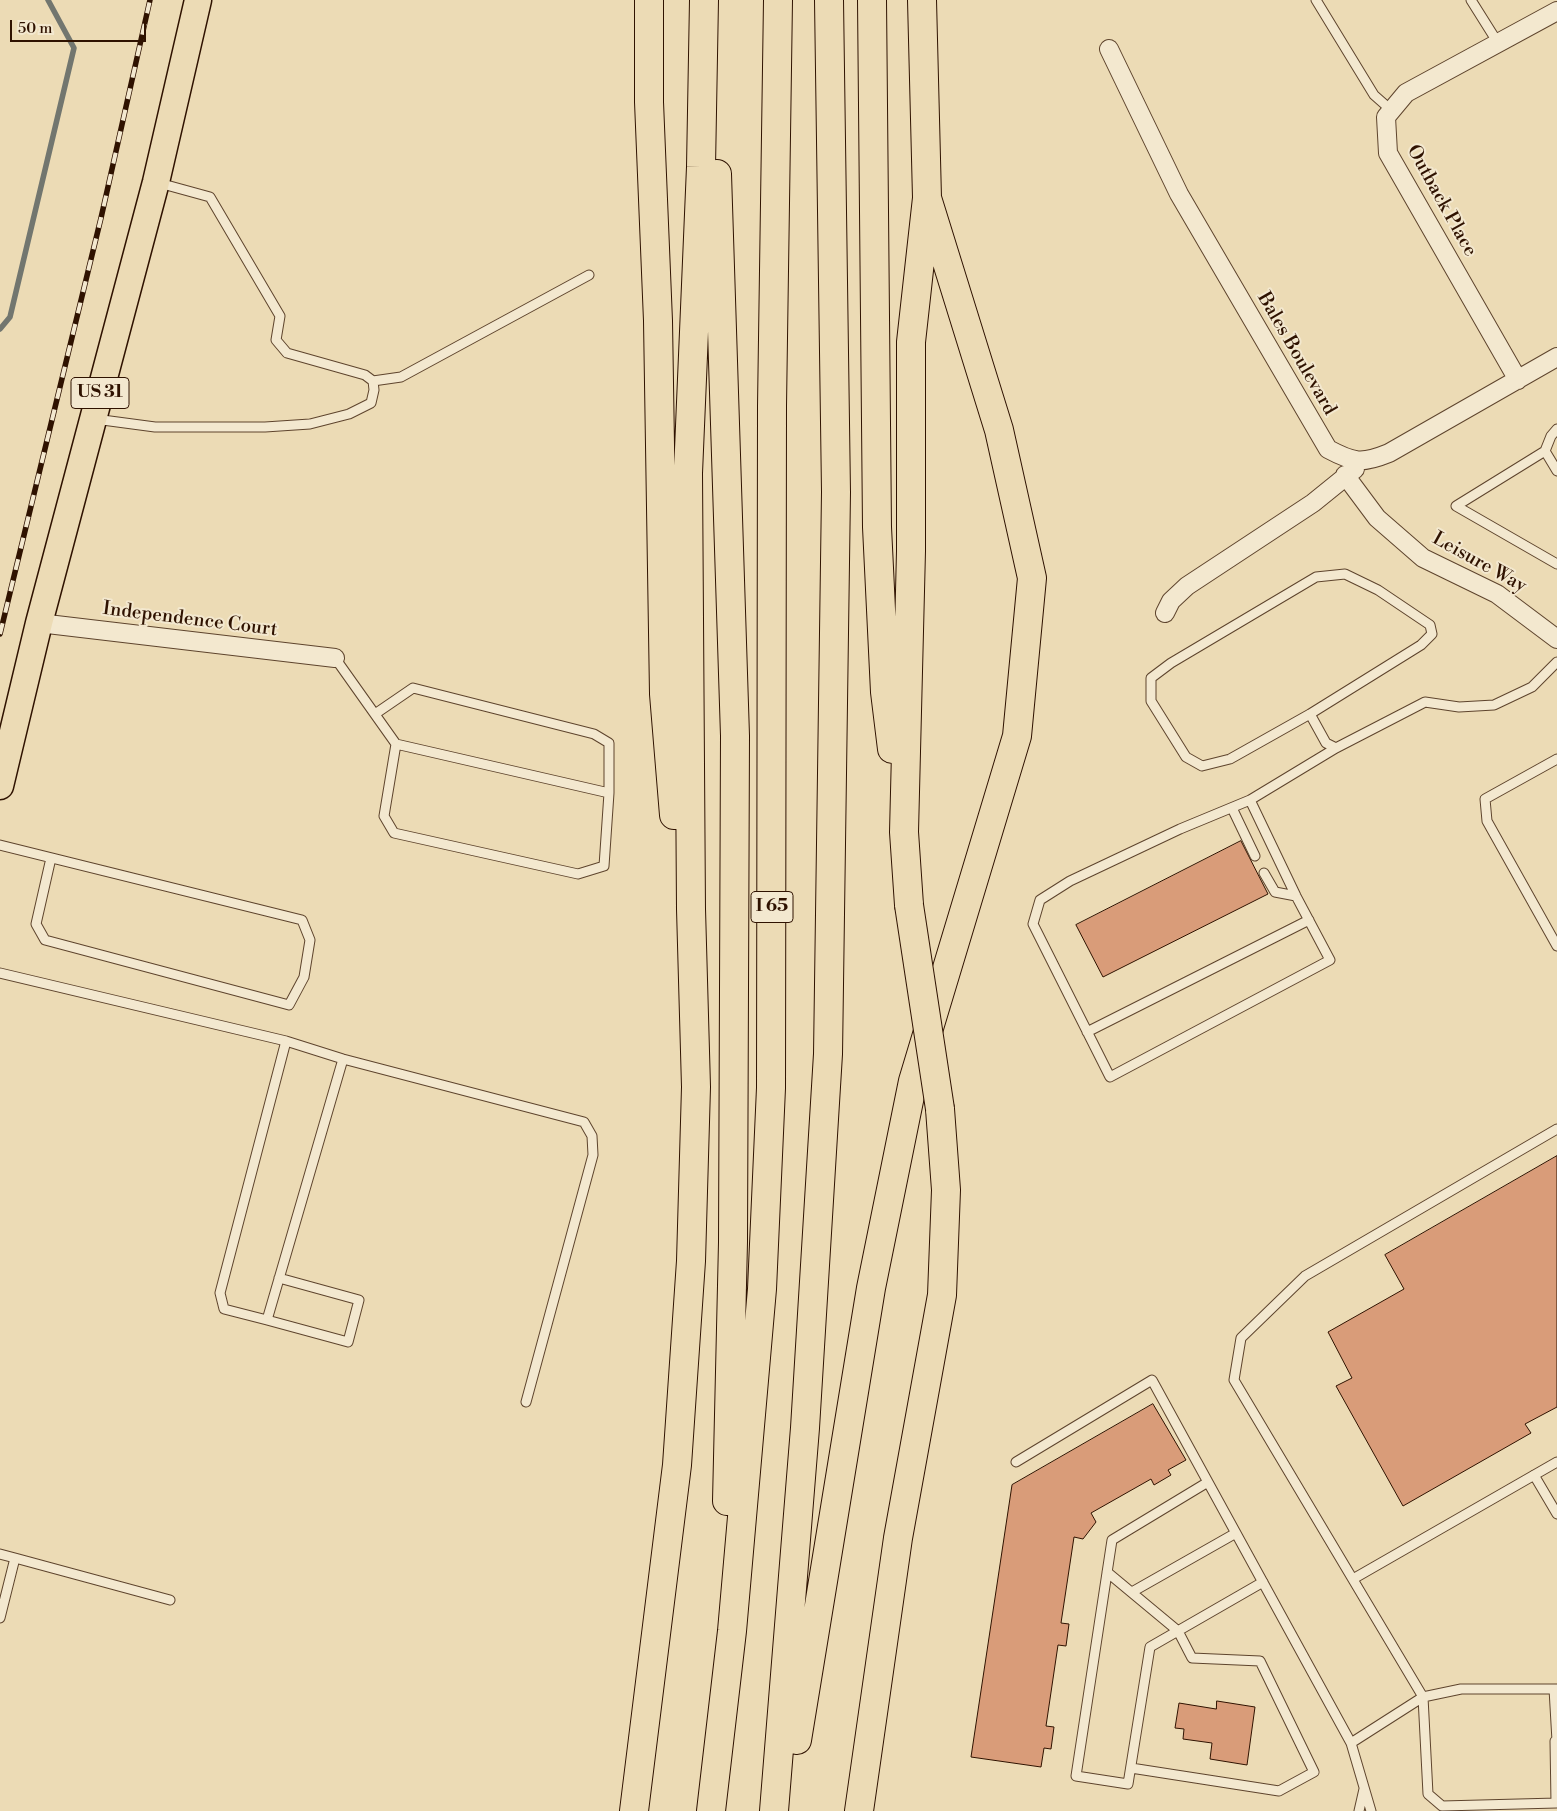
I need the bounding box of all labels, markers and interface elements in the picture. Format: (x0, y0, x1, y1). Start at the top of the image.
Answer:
scale bar (12, 10, 149, 42)
text: 50 m (18, 19, 52, 38)
street label: Outback Place (1401, 141, 1481, 261)
street label: Bales Boulevard (1252, 288, 1340, 420)
road number: US 31 (71, 378, 129, 408)
street label: Leisure Way (1428, 528, 1530, 598)
street label: Independence Court (101, 598, 279, 642)
road number: I 65 (751, 892, 793, 922)

